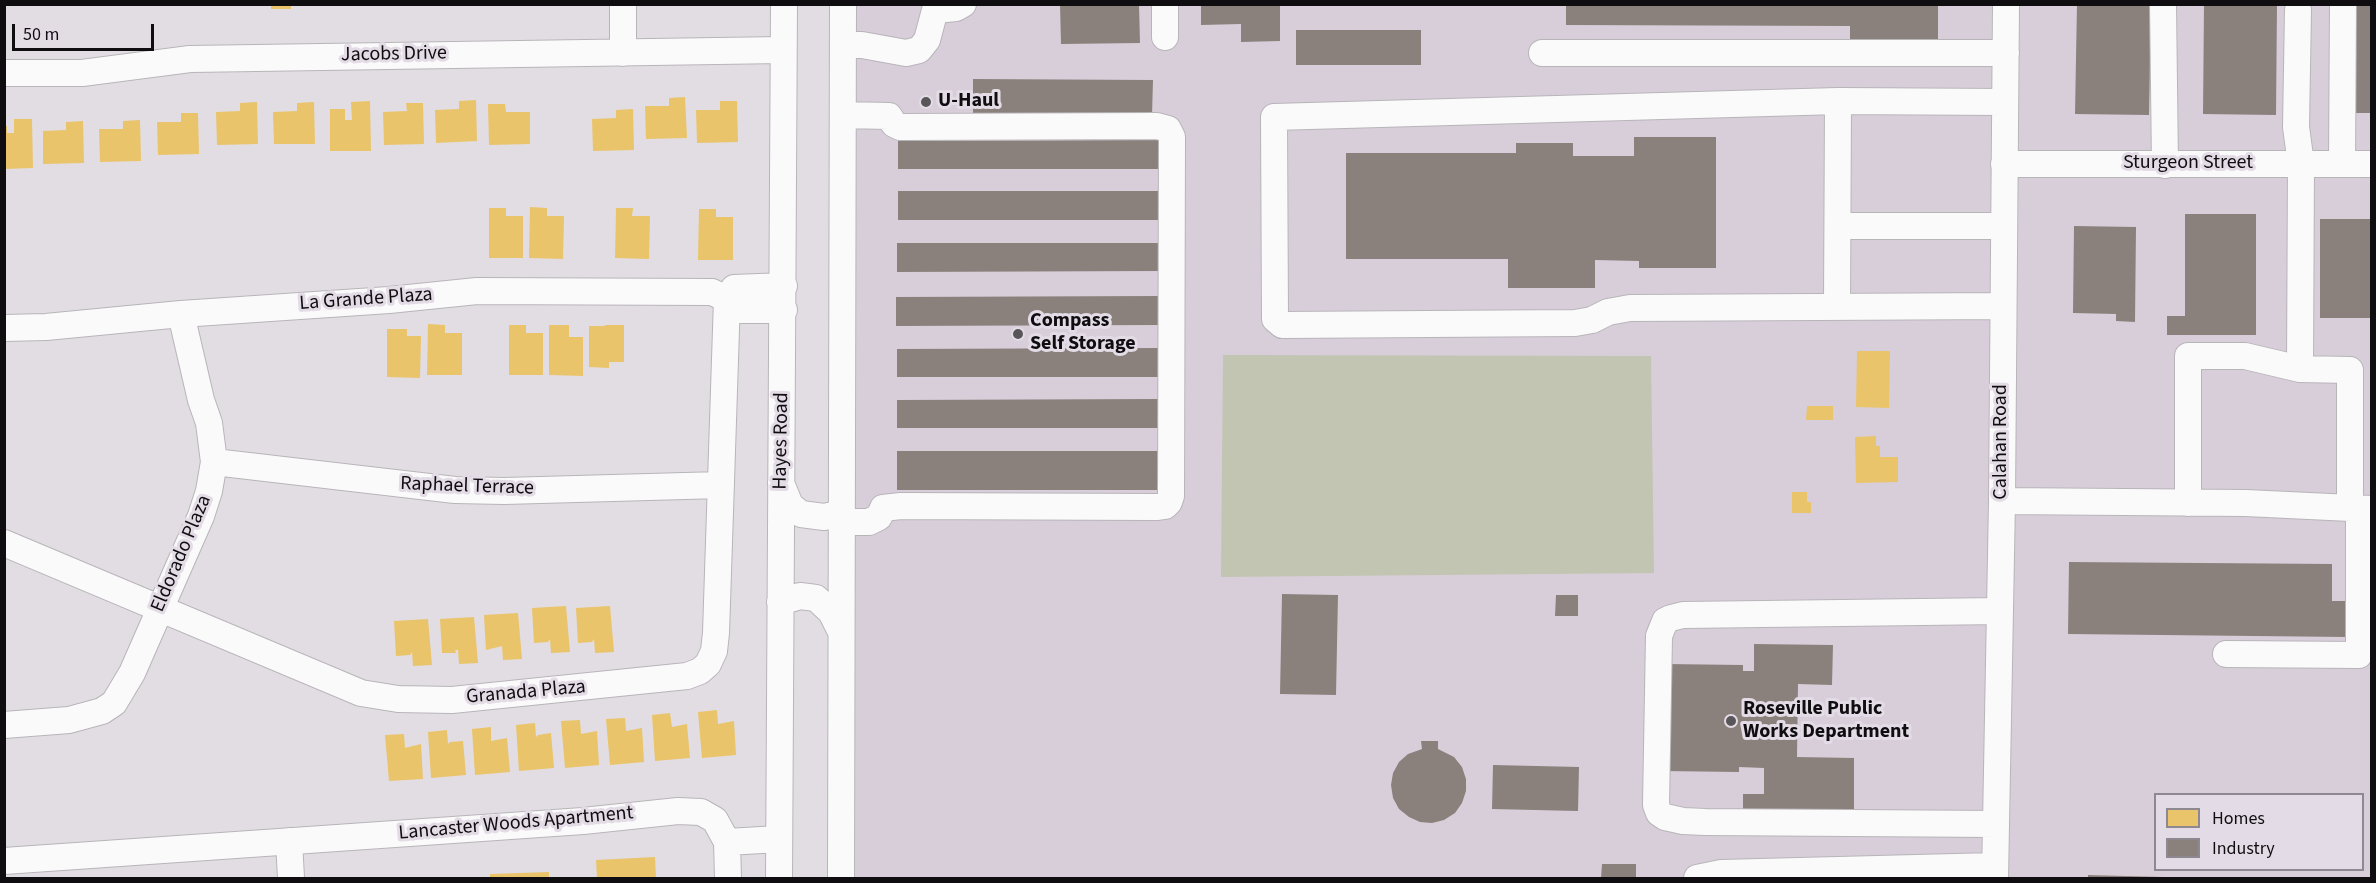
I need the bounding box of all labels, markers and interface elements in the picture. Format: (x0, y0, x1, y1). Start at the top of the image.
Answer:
scale bar (15, 12, 158, 50)
text: 50 m (23, 22, 59, 47)
street label: Jacobs Drive (341, 42, 447, 68)
place label: U-Haul (938, 90, 999, 114)
marker: U-Haul (919, 95, 933, 109)
street label: Sturgeon Street (2123, 152, 2253, 176)
street label: La Grande Plaza (299, 283, 433, 317)
place label: Compass Self Storage (1030, 310, 1136, 357)
marker: Compass Self Storage (1011, 327, 1025, 341)
street label: Calahan Road (1990, 384, 2014, 500)
street label: Hayes Road (769, 392, 795, 490)
street label: Raphael Terrace (400, 473, 534, 501)
street label: Eldorado Plaza (147, 492, 217, 616)
street label: Granada Plaza (465, 676, 587, 710)
place label: Roseville Public Works Department (1743, 698, 1909, 745)
marker: Roseville Public Works Department (1724, 714, 1738, 728)
legend (2154, 793, 2364, 871)
street label: Lancaster Woods Apartment (398, 802, 634, 846)
text: Homes (2212, 806, 2265, 831)
text: Industry (2212, 836, 2275, 861)

